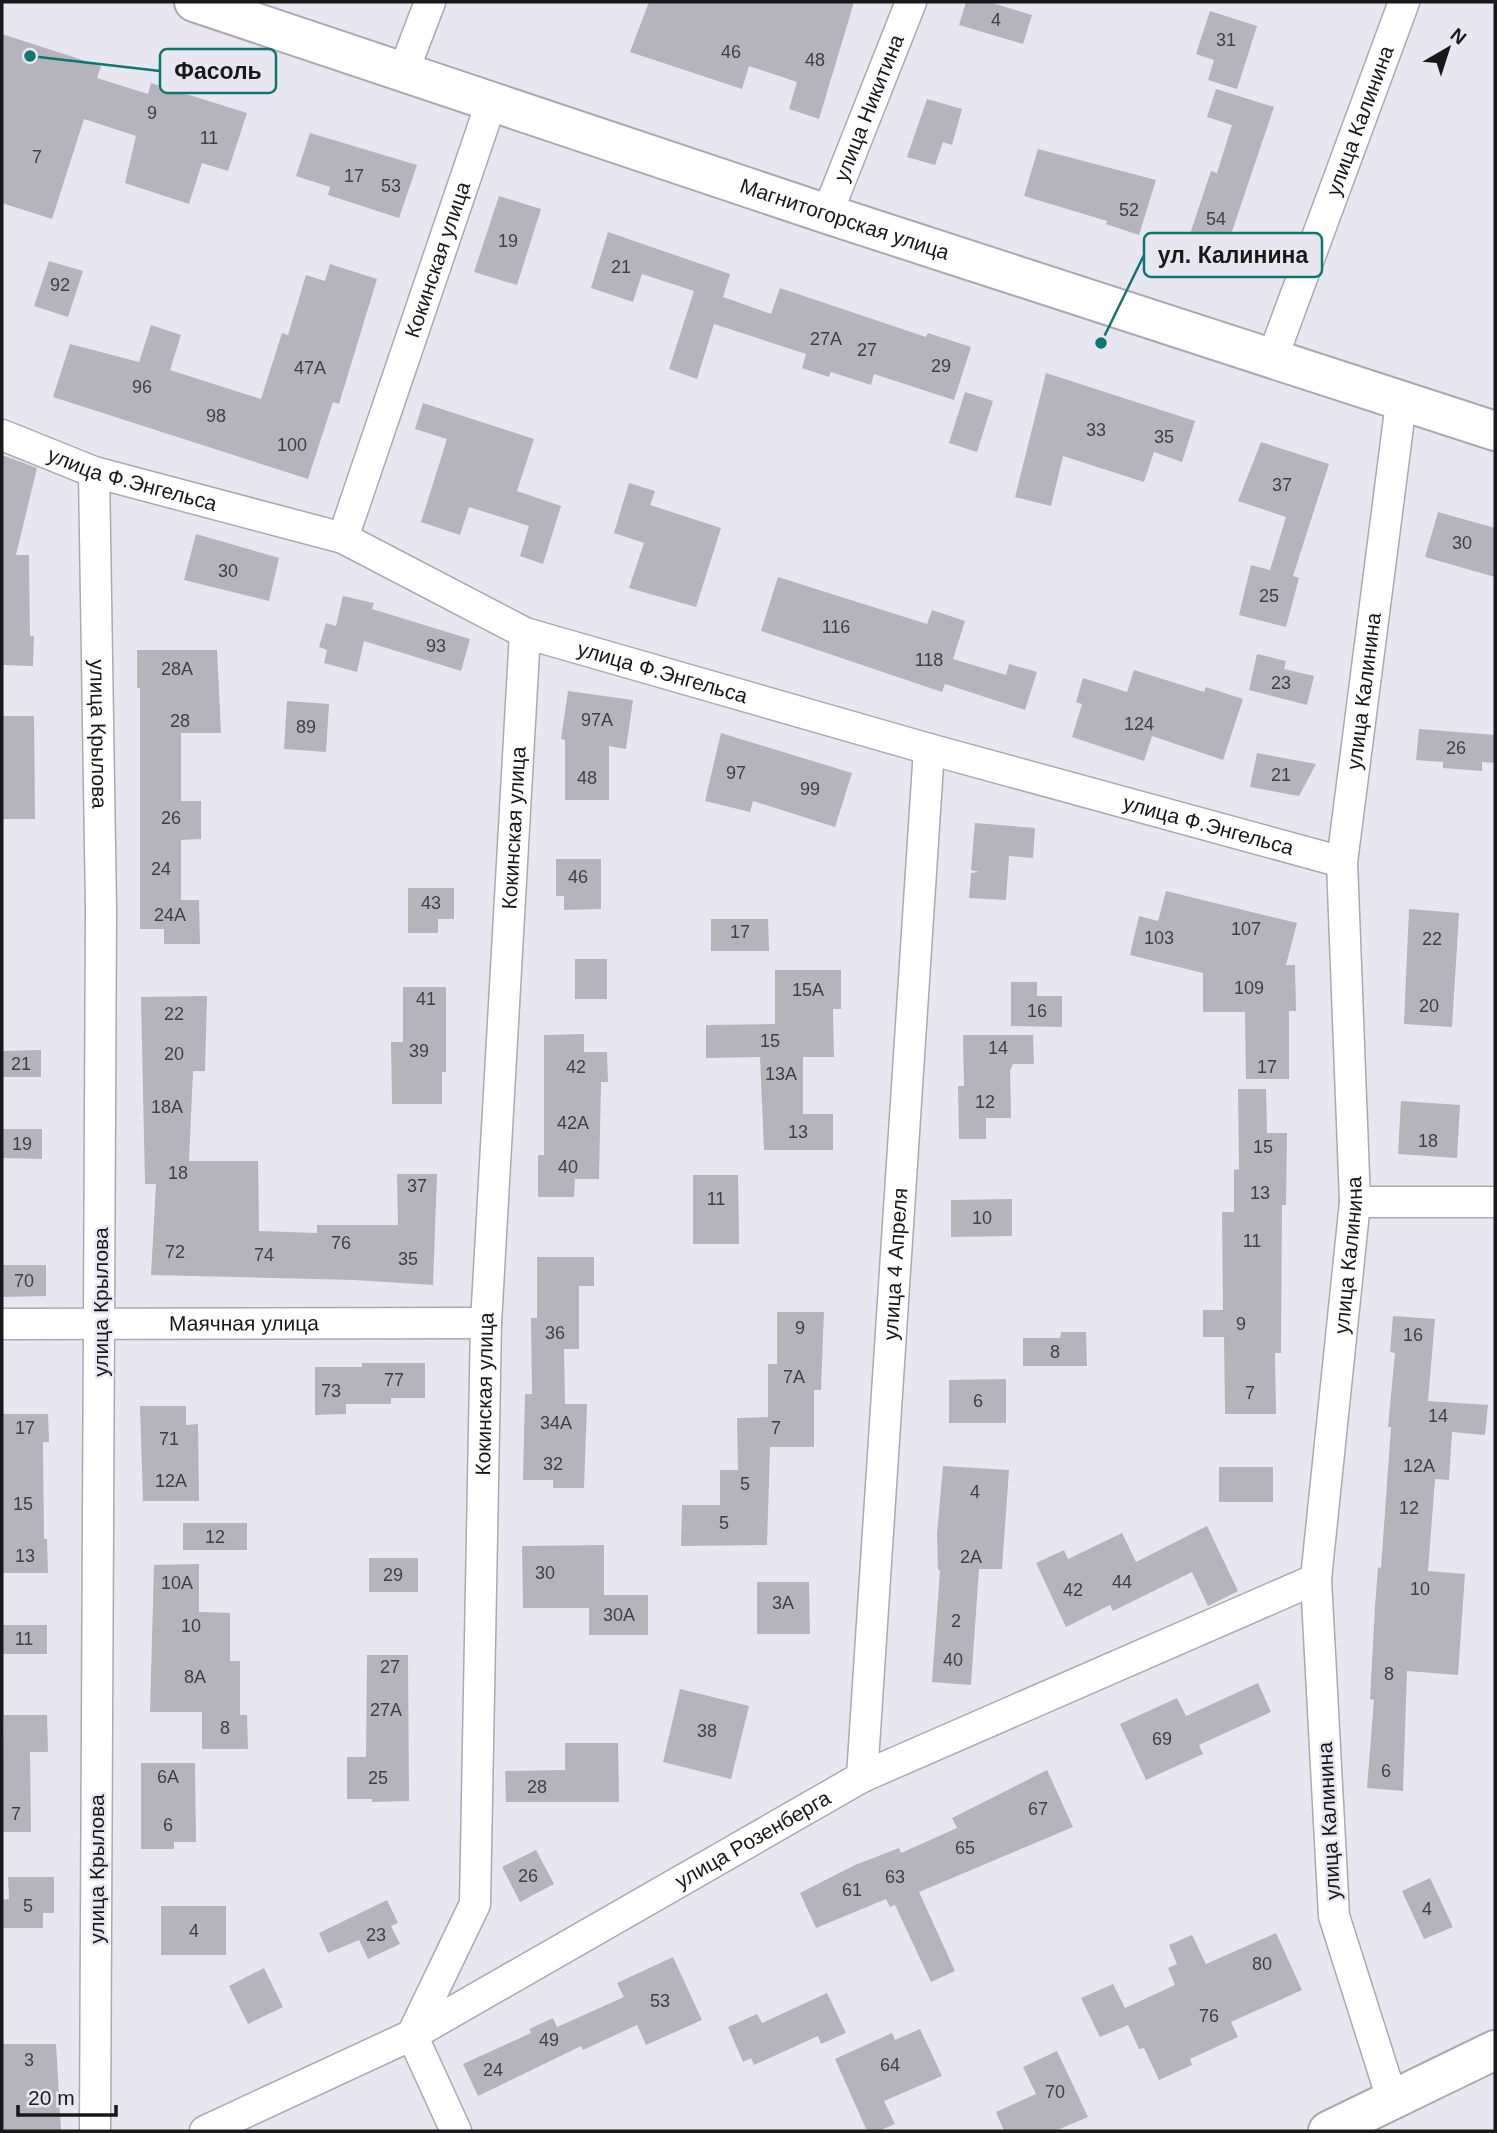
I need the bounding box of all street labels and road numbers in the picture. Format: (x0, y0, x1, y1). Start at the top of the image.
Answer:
street label: улица Никитина (829, 31, 908, 185)
street label: улица Калинина (1321, 42, 1398, 199)
street label: Магнитогорская улица (737, 174, 953, 264)
street label: Кокинская улица (400, 178, 474, 340)
street label: улица Ф.Энгельса (44, 443, 220, 515)
street label: улица Калинина (1342, 611, 1385, 771)
street label: улица Ф.Энгельса (575, 637, 750, 707)
street label: улица Крылова (86, 659, 111, 809)
street label: Кокинская улица (497, 745, 530, 910)
street label: улица Ф.Энгельса (1121, 791, 1297, 859)
street label: улица Калинина (1329, 1176, 1366, 1335)
street label: улица 4 Апреля (878, 1187, 911, 1341)
street label: улица Крылова (89, 1227, 112, 1377)
street label: Маячная улица (169, 1311, 319, 1335)
street label: Кокинская улица (471, 1311, 498, 1476)
street label: улица Калинина (1313, 1741, 1344, 1901)
street label: улица Розенберга (671, 1786, 834, 1893)
street label: улица Крылова (85, 1794, 108, 1944)

